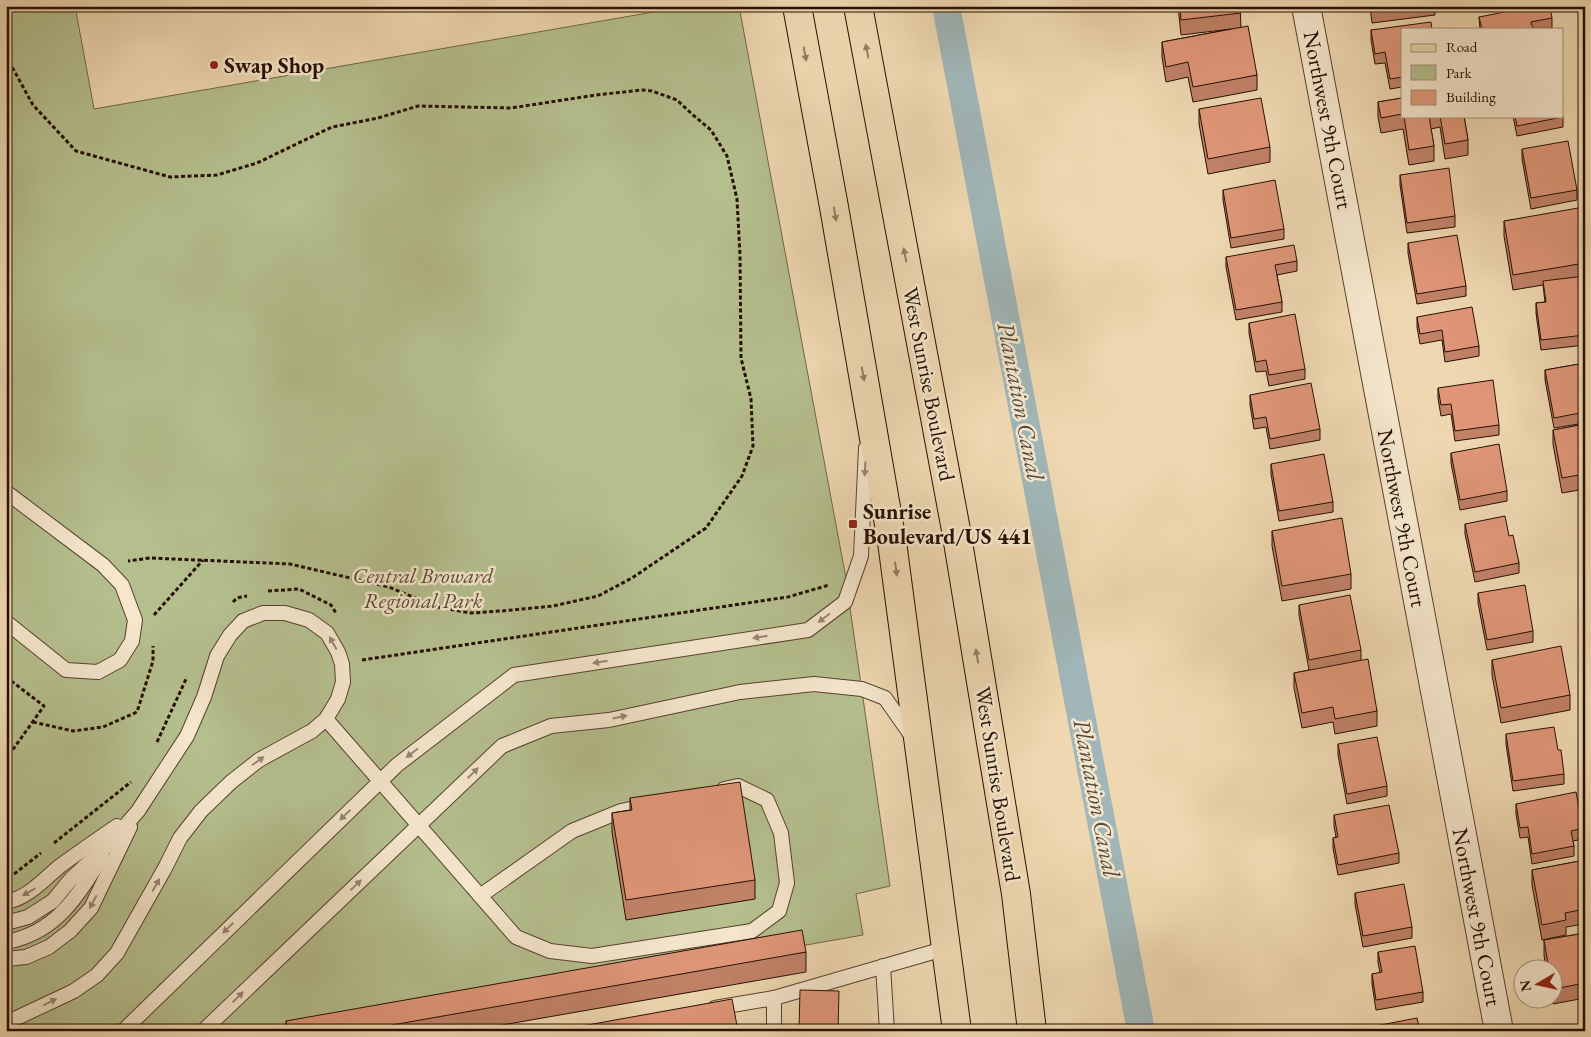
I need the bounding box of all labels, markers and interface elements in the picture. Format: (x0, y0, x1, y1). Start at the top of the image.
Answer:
legend (1401, 28, 1564, 118)
street label: Northwest 9th Court (1297, 29, 1359, 211)
text: Road (1446, 37, 1478, 56)
one-way arrow (862, 43, 870, 59)
one-way arrow (802, 47, 810, 63)
place label: Swap Shop (224, 51, 324, 80)
marker: Swap Shop (208, 59, 220, 71)
text: Park (1446, 63, 1473, 82)
text: Building (1446, 87, 1496, 106)
one-way arrow (832, 206, 840, 222)
one-way arrow (900, 247, 908, 263)
street label: West Sunrise Boulevard (896, 285, 962, 484)
water label: Plantation Canal (990, 319, 1052, 484)
one-way arrow (860, 366, 868, 382)
street label: Northwest 9th Court (1371, 427, 1433, 609)
one-way arrow (861, 461, 869, 477)
place label: Sunrise Boulevard/US 441 (863, 497, 1032, 551)
marker: Sunrise Boulevard/US 441 (847, 518, 859, 530)
park label: Central Broward Regional Park (353, 561, 494, 615)
one-way arrow (892, 561, 900, 577)
one-way arrow (817, 613, 831, 623)
one-way arrow (752, 633, 768, 641)
one-way arrow (329, 636, 337, 651)
one-way arrow (972, 648, 980, 664)
one-way arrow (591, 658, 607, 666)
street label: West Sunrise Boulevard (968, 684, 1028, 884)
one-way arrow (613, 713, 628, 721)
water label: Plantation Canal (1066, 716, 1128, 881)
one-way arrow (406, 748, 419, 759)
one-way arrow (251, 756, 264, 767)
one-way arrow (467, 767, 479, 779)
one-way arrow (339, 809, 351, 821)
street label: Northwest 9th Court (1446, 826, 1508, 1008)
one-way arrow (151, 878, 160, 891)
one-way arrow (349, 879, 361, 891)
one-way arrow (21, 888, 36, 896)
one-way arrow (89, 894, 97, 909)
one-way arrow (223, 922, 235, 934)
north arrow (1514, 960, 1564, 1010)
text: N (1515, 978, 1535, 993)
one-way arrow (232, 991, 244, 1003)
one-way arrow (43, 998, 57, 1006)

